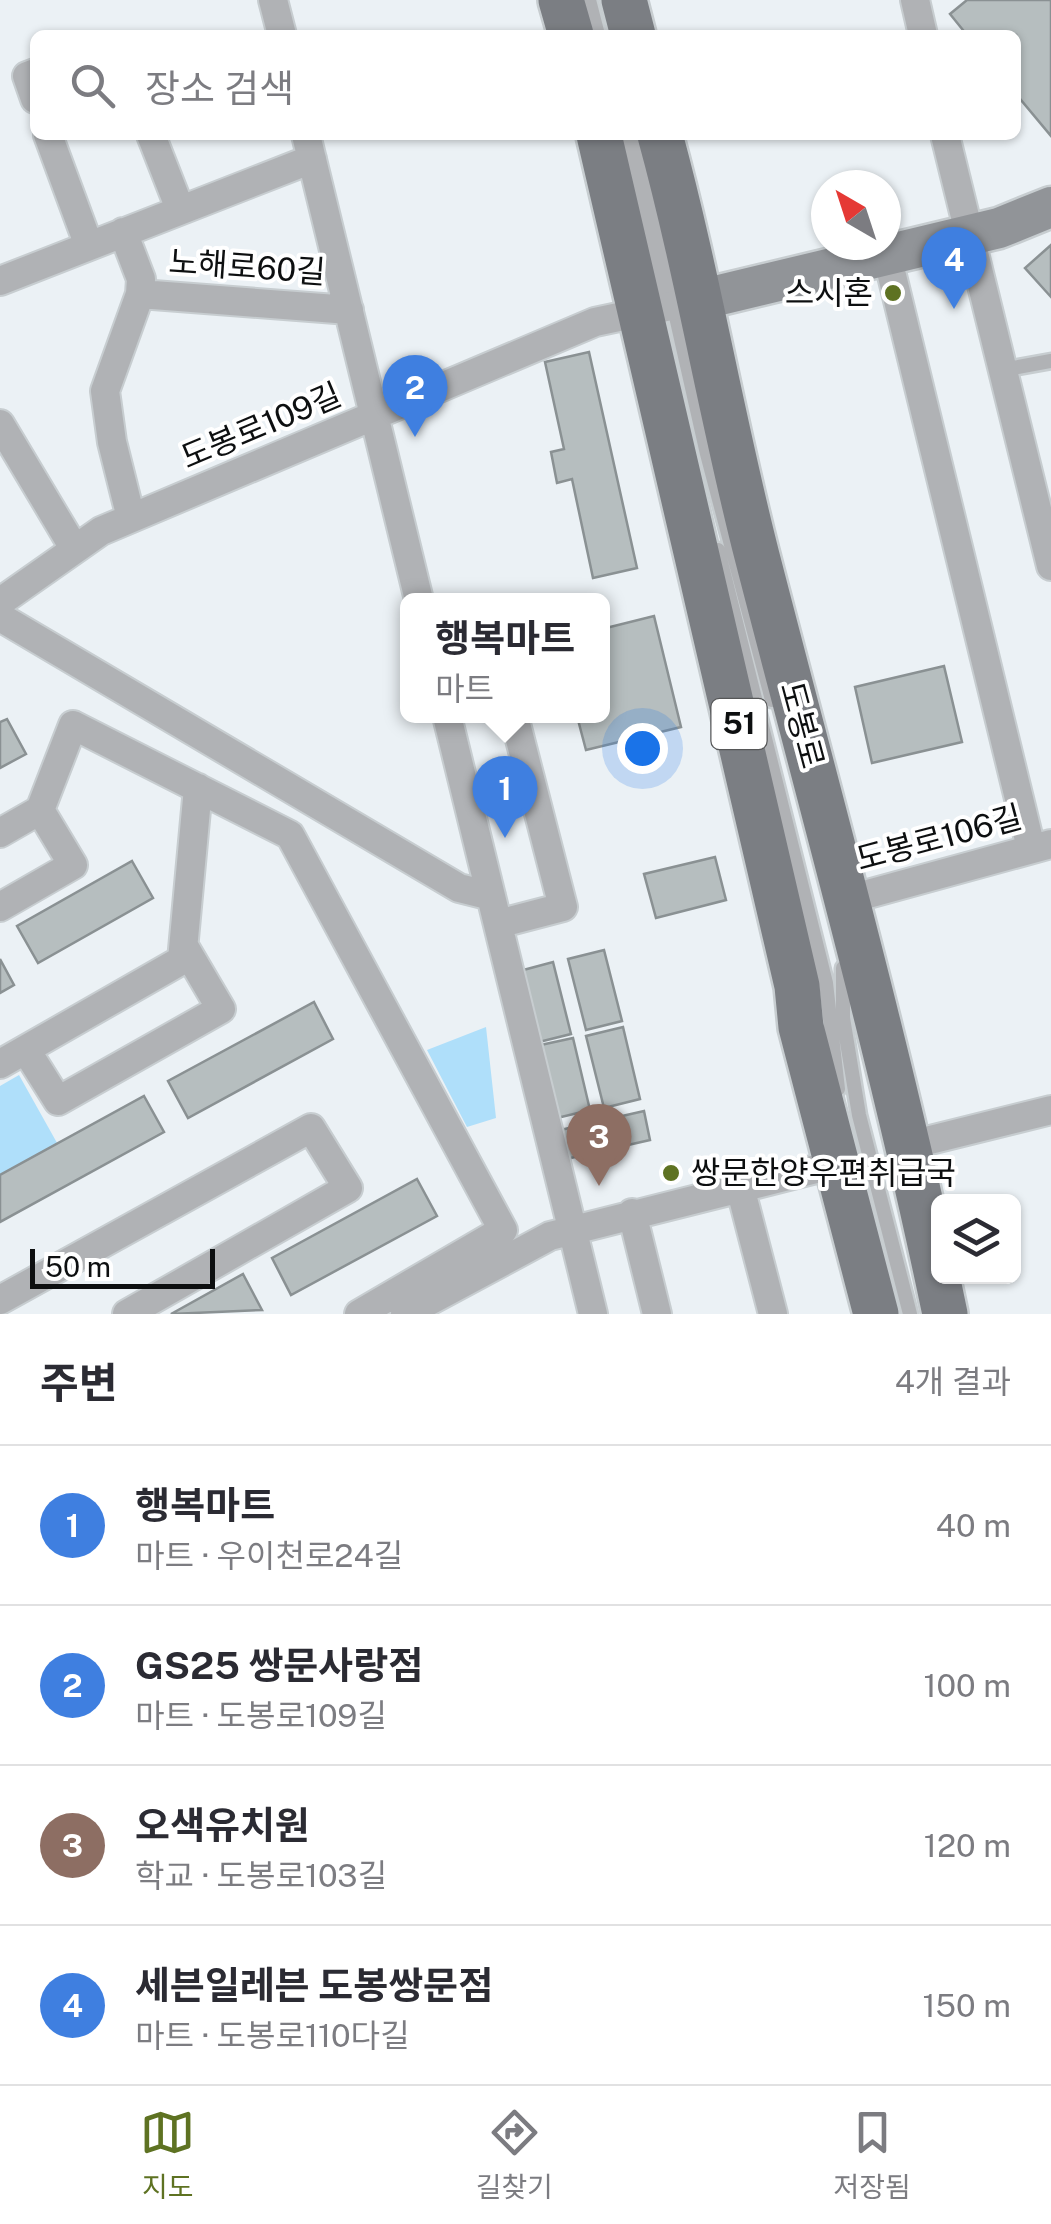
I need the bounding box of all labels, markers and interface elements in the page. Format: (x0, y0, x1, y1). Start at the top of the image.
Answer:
search box (30, 30, 1021, 140)
icon: search (65, 58, 120, 113)
text: 장소 검색 (145, 66, 294, 111)
north arrow (811, 170, 901, 260)
pin: 4 (922, 226, 986, 309)
street label: 노해로60길 (167, 243, 327, 290)
place label: 스시혼 (785, 274, 873, 311)
marker: 스시혼 (882, 282, 904, 304)
pin: 2 (382, 354, 448, 437)
street label: 도봉로109길 (175, 375, 346, 476)
popup (400, 593, 610, 723)
text: 행복마트 (435, 616, 575, 661)
text: 마트 (435, 670, 494, 707)
street label: 도봉로 (773, 677, 832, 772)
road number: 51 (712, 699, 766, 749)
your location (617, 723, 668, 774)
pin: 1 (472, 756, 538, 838)
street label: 도봉로106길 (852, 798, 1026, 877)
pin: 3 (566, 1104, 632, 1186)
place label: 쌍문한양우편취급국 (691, 1154, 956, 1191)
marker: 쌍문한양우편취급국 (660, 1162, 682, 1184)
map controls (931, 1194, 1021, 1284)
button: layers (931, 1194, 1021, 1284)
scale bar (30, 1244, 215, 1288)
text: 50 m (45, 1250, 111, 1283)
text: 주변 (40, 1358, 117, 1407)
text: 4개 결과 (895, 1363, 1011, 1400)
text: 행복마트 (135, 1483, 275, 1528)
text: 1 (66, 1507, 79, 1544)
text: 40 m (936, 1507, 1011, 1544)
text: 마트 · 우이천로24길 (135, 1537, 403, 1574)
text: GS25 쌍문사랑점 (135, 1643, 423, 1688)
text: 2 (62, 1667, 83, 1704)
text: 100 m (924, 1667, 1011, 1704)
text: 마트 · 도봉로109길 (135, 1697, 387, 1734)
text: 오색유치원 (135, 1803, 310, 1848)
text: 3 (62, 1827, 83, 1864)
text: 120 m (924, 1827, 1011, 1864)
text: 학교 · 도봉로103길 (135, 1857, 387, 1894)
text: 세븐일레븐 도봉쌍문점 (135, 1963, 493, 2008)
text: 4 (62, 1987, 83, 2024)
text: 150 m (922, 1987, 1011, 2024)
text: 마트 · 도봉로110다길 (135, 2017, 409, 2054)
tab: 지도 (140, 2105, 195, 2205)
tab: 길찾기 (476, 2105, 553, 2205)
tab: 저장됨 (833, 2105, 911, 2205)

